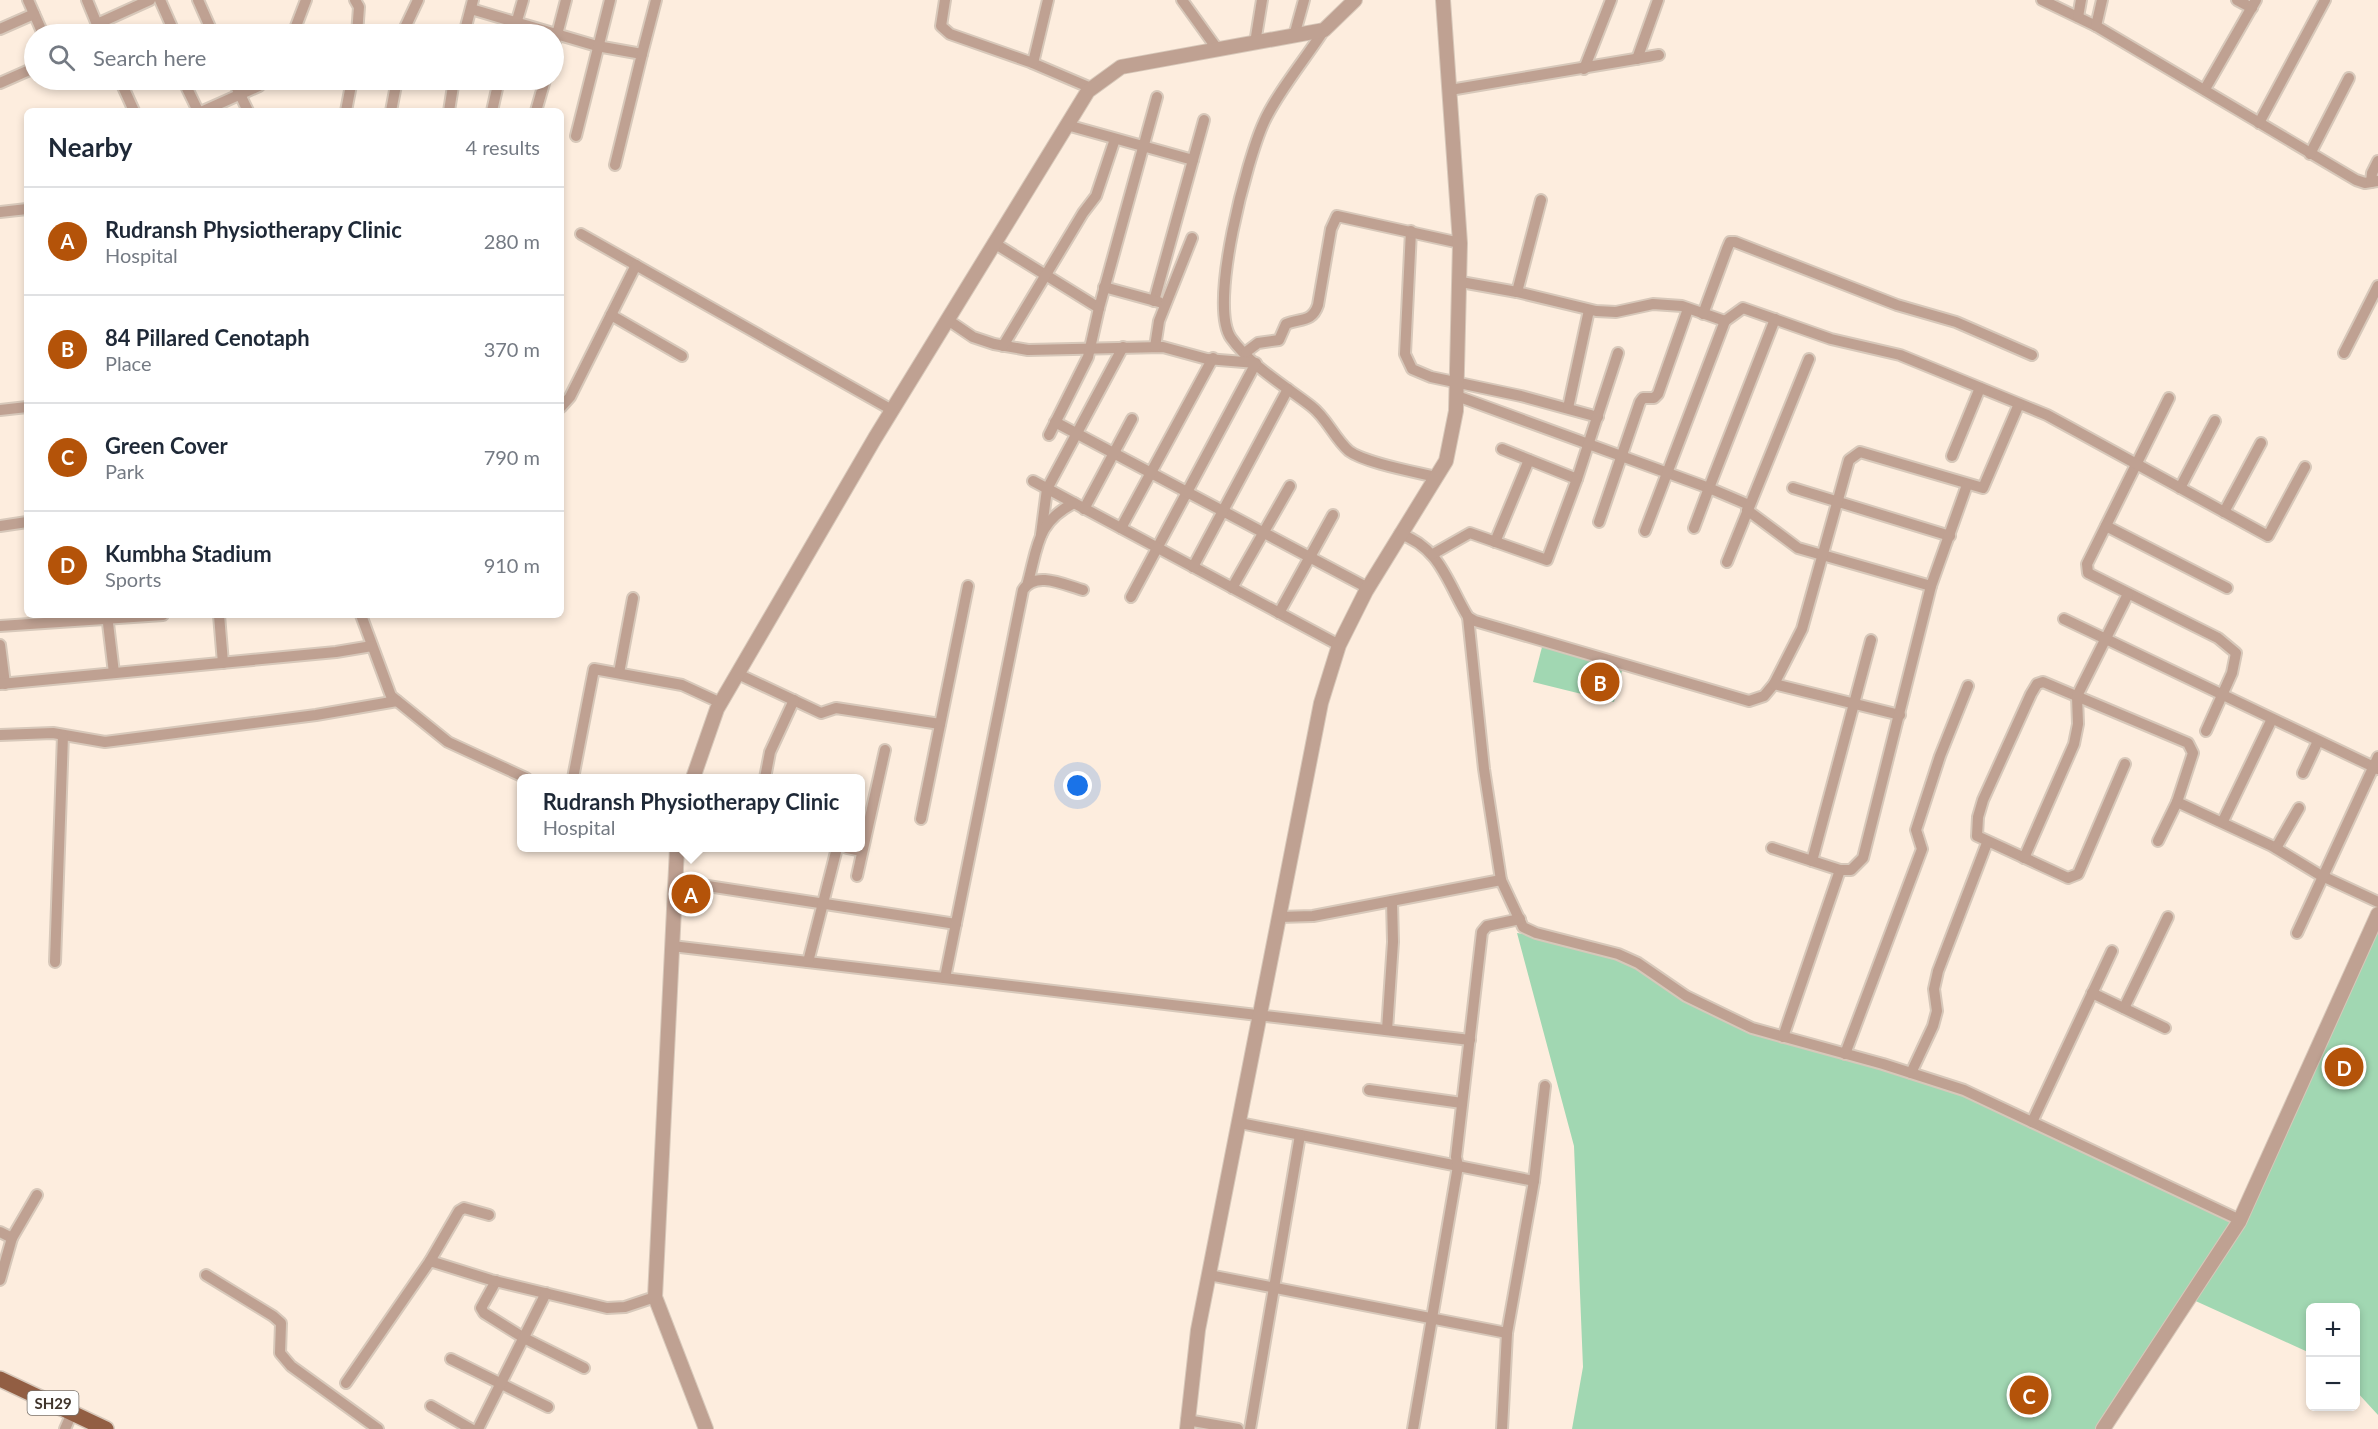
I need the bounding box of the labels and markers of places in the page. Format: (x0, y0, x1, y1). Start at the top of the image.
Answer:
pin: B (1580, 660, 1620, 704)
pin: A (672, 872, 710, 916)
pin: D (2324, 1044, 2364, 1090)
pin: C (2010, 1372, 2048, 1418)

